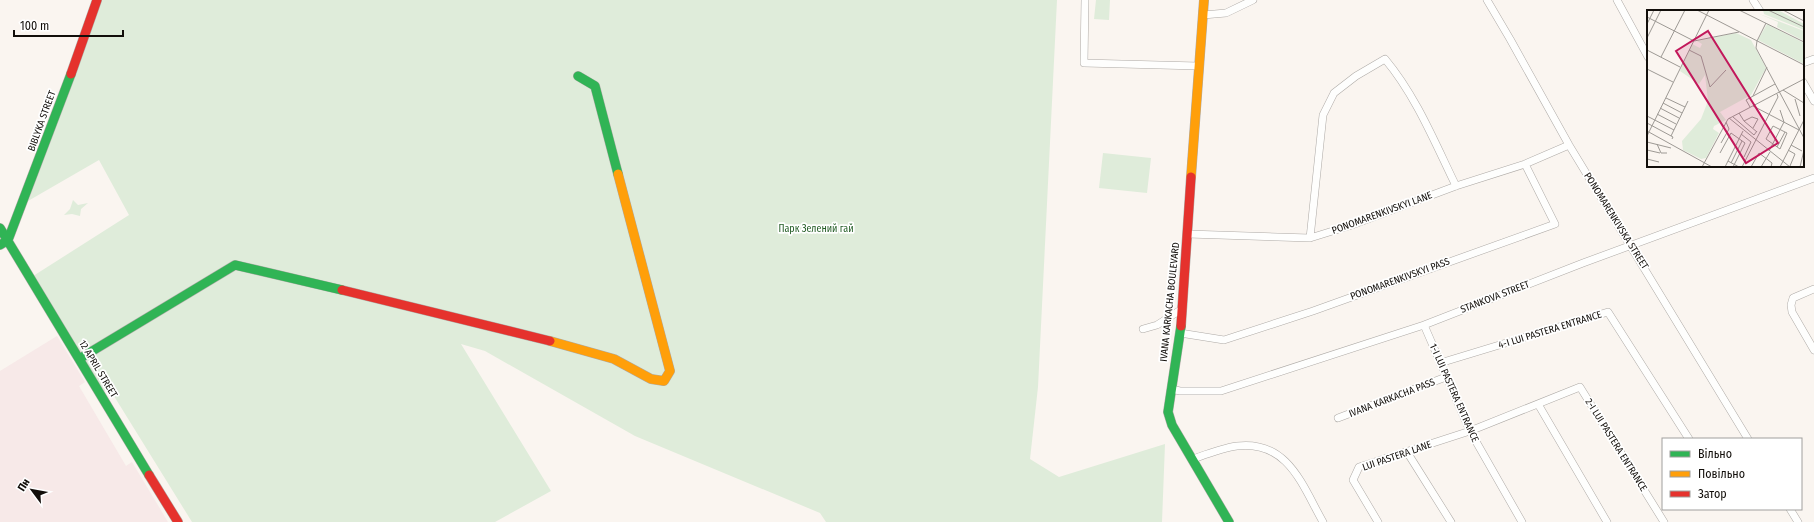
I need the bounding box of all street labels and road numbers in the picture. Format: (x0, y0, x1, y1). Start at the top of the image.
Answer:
street label: BIBLYKA STREET (25, 89, 59, 153)
street label: PONOMARENKIVSKA STREET (1581, 170, 1651, 272)
street label: PONOMARENKIVSKYI LANE (1330, 189, 1434, 237)
street label: IVANA KARKACHA BOULEVARD (1158, 242, 1182, 362)
street label: PONOMARENKIVSKYI PASS (1349, 255, 1451, 303)
street label: STANKOVA STREET (1459, 278, 1532, 316)
street label: 4-I LUI PASTERA ENTRANCE (1497, 308, 1603, 351)
street label: 12 APRIL STREET (76, 338, 120, 400)
street label: 1-I LUI PASTERA ENTRANCE (1427, 342, 1481, 444)
street label: IVANA KARKACHA PASS (1347, 376, 1437, 420)
street label: 2-I LUI PASTERA ENTRANCE (1583, 396, 1650, 494)
street label: LUI PASTERA LANE (1361, 438, 1434, 473)

